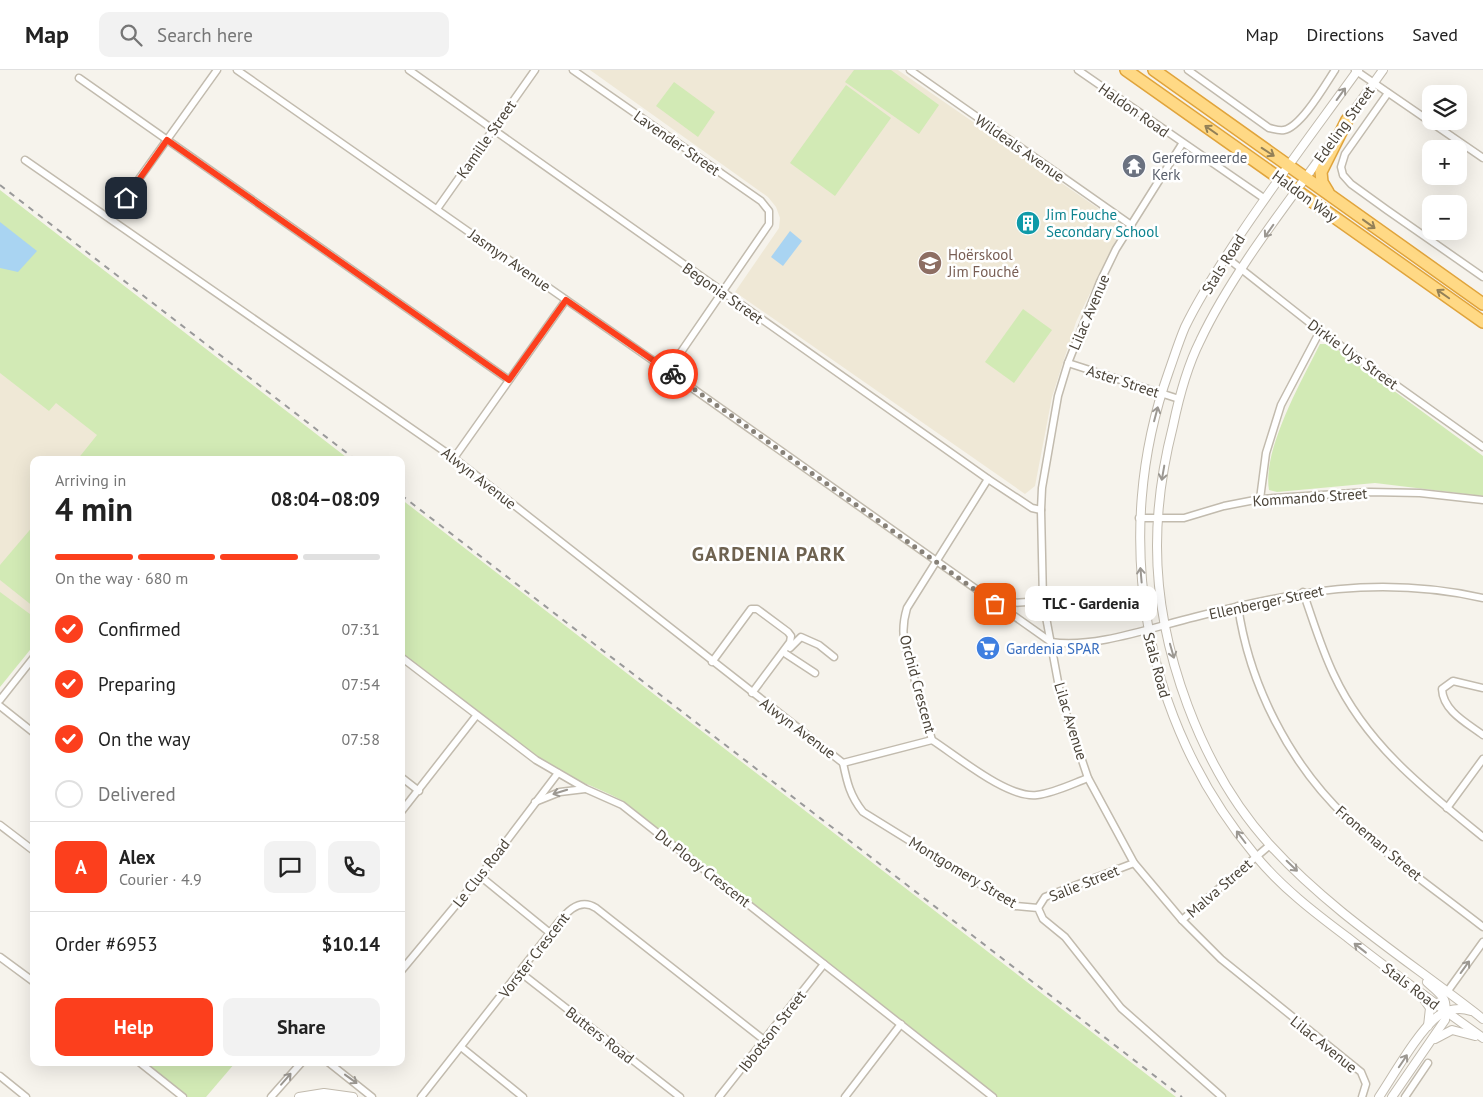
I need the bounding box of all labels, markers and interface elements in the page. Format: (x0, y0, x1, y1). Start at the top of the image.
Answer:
search box (99, 12, 449, 57)
text: Map (25, 19, 69, 50)
icon: search (117, 21, 145, 49)
text: Search here (157, 23, 253, 47)
text: Map (1246, 23, 1278, 46)
text: Directions (1306, 23, 1384, 46)
text: Saved (1412, 23, 1458, 46)
street label: Haldon Road (1095, 79, 1173, 141)
street label: Edeling Street (1310, 82, 1378, 166)
map controls (1422, 85, 1467, 240)
button: layers (1422, 85, 1467, 130)
one-way arrow (1336, 87, 1346, 101)
street label: Kamille Street (452, 96, 520, 182)
street label: Lavender Street (630, 106, 724, 180)
street label: Wildeals Avenue (972, 110, 1068, 186)
one-way arrow (1204, 125, 1218, 135)
button: + (1422, 140, 1467, 185)
one-way arrow (1260, 147, 1274, 157)
place label: Gereformeerde Kerk (1152, 148, 1247, 184)
temple icon: Gereformeerde Kerk (1121, 153, 1147, 179)
street label: Haldon Way (1269, 166, 1341, 226)
pin (105, 177, 147, 219)
icon: home (112, 184, 140, 212)
button: − (1422, 195, 1467, 240)
place label: Jim Fouche Secondary School (1045, 205, 1159, 241)
building icon: Jim Fouche Secondary School (1015, 210, 1041, 236)
one-way arrow (1362, 219, 1376, 229)
street label: Jasmyn Avenue (464, 224, 555, 295)
one-way arrow (1264, 224, 1274, 238)
street label: Stals Road (1197, 231, 1249, 297)
place label: Hoërskool Jim Fouché (947, 245, 1019, 281)
school or university icon: Hoërskool Jim Fouché (917, 250, 943, 276)
street label: Begonia Street (679, 258, 767, 328)
street label: Lilac Avenue (1065, 271, 1113, 353)
one-way arrow (1436, 289, 1450, 299)
street label: Dirkie Uys Street (1304, 315, 1402, 393)
courier (648, 349, 698, 399)
icon: bike (659, 360, 687, 388)
street label: Aster Street (1084, 360, 1162, 402)
one-way arrow (1152, 407, 1161, 423)
street label: Alwyn Avenue (438, 443, 520, 513)
one-way arrow (1157, 464, 1167, 480)
text: Arriving in (55, 470, 126, 490)
street label: Kommando Street (1252, 484, 1368, 510)
text: 08:04–08:09 (271, 487, 380, 511)
text: 4 min (55, 488, 133, 530)
district label: GARDENIA PARK (692, 541, 846, 567)
one-way arrow (1137, 567, 1146, 583)
text: On the way · 680 m (55, 568, 188, 588)
street label: Ellenberger Street (1207, 581, 1325, 623)
pin (974, 583, 1016, 625)
callout: TLC - Gardenia (1025, 586, 1158, 622)
icon: bag (981, 590, 1009, 618)
text: TLC - Gardenia (1043, 593, 1139, 613)
icon: check (55, 615, 83, 643)
text: Confirmed (98, 617, 181, 641)
text: 07:31 (342, 619, 380, 639)
street label: Stals Road (1139, 630, 1175, 700)
street label: Orchid Crescent (896, 633, 940, 735)
supermarket icon: Gardenia SPAR (975, 635, 1001, 661)
place label: Gardenia SPAR (1006, 639, 1100, 658)
one-way arrow (1168, 642, 1177, 658)
icon: check (55, 670, 83, 698)
text: Preparing (98, 672, 176, 696)
text: 07:54 (342, 674, 380, 694)
street label: Lilac Avenue (1050, 680, 1092, 762)
street label: Alwyn Avenue (756, 693, 840, 763)
icon: check (55, 725, 83, 753)
text: On the way (98, 727, 190, 751)
text: 07:58 (342, 729, 380, 749)
text: Delivered (98, 782, 176, 806)
one-way arrow (552, 788, 568, 798)
street label: Froneman Street (1332, 801, 1426, 885)
street label: Du Plooy Crescent (652, 825, 754, 911)
one-way arrow (1236, 831, 1247, 844)
street label: Montgomery Street (905, 832, 1021, 912)
street label: Le Clus Road (448, 835, 514, 911)
button: chat (264, 841, 316, 893)
button: phone (328, 841, 380, 893)
text: Alex (119, 845, 155, 869)
street label: Malva Street (1182, 854, 1256, 922)
text: A (75, 855, 87, 879)
street label: Salie Street (1046, 860, 1122, 906)
one-way arrow (1286, 860, 1298, 872)
text: Courier · 4.9 (119, 869, 202, 889)
street label: Vorster Crescent (494, 908, 573, 1002)
text: Order #6953 (55, 932, 158, 956)
text: $10.14 (321, 932, 380, 956)
one-way arrow (1354, 942, 1367, 953)
street label: Stals Road (1379, 958, 1443, 1014)
one-way arrow (1460, 960, 1470, 974)
street label: Ibbotson Street (734, 986, 810, 1076)
button: Help (55, 998, 213, 1056)
button: Share (223, 998, 380, 1056)
street label: Butters Road (562, 1002, 638, 1068)
street label: Lilac Avenue (1287, 1011, 1361, 1077)
one-way arrow (1398, 1055, 1408, 1069)
one-way arrow (280, 1073, 291, 1086)
one-way arrow (343, 1074, 357, 1084)

